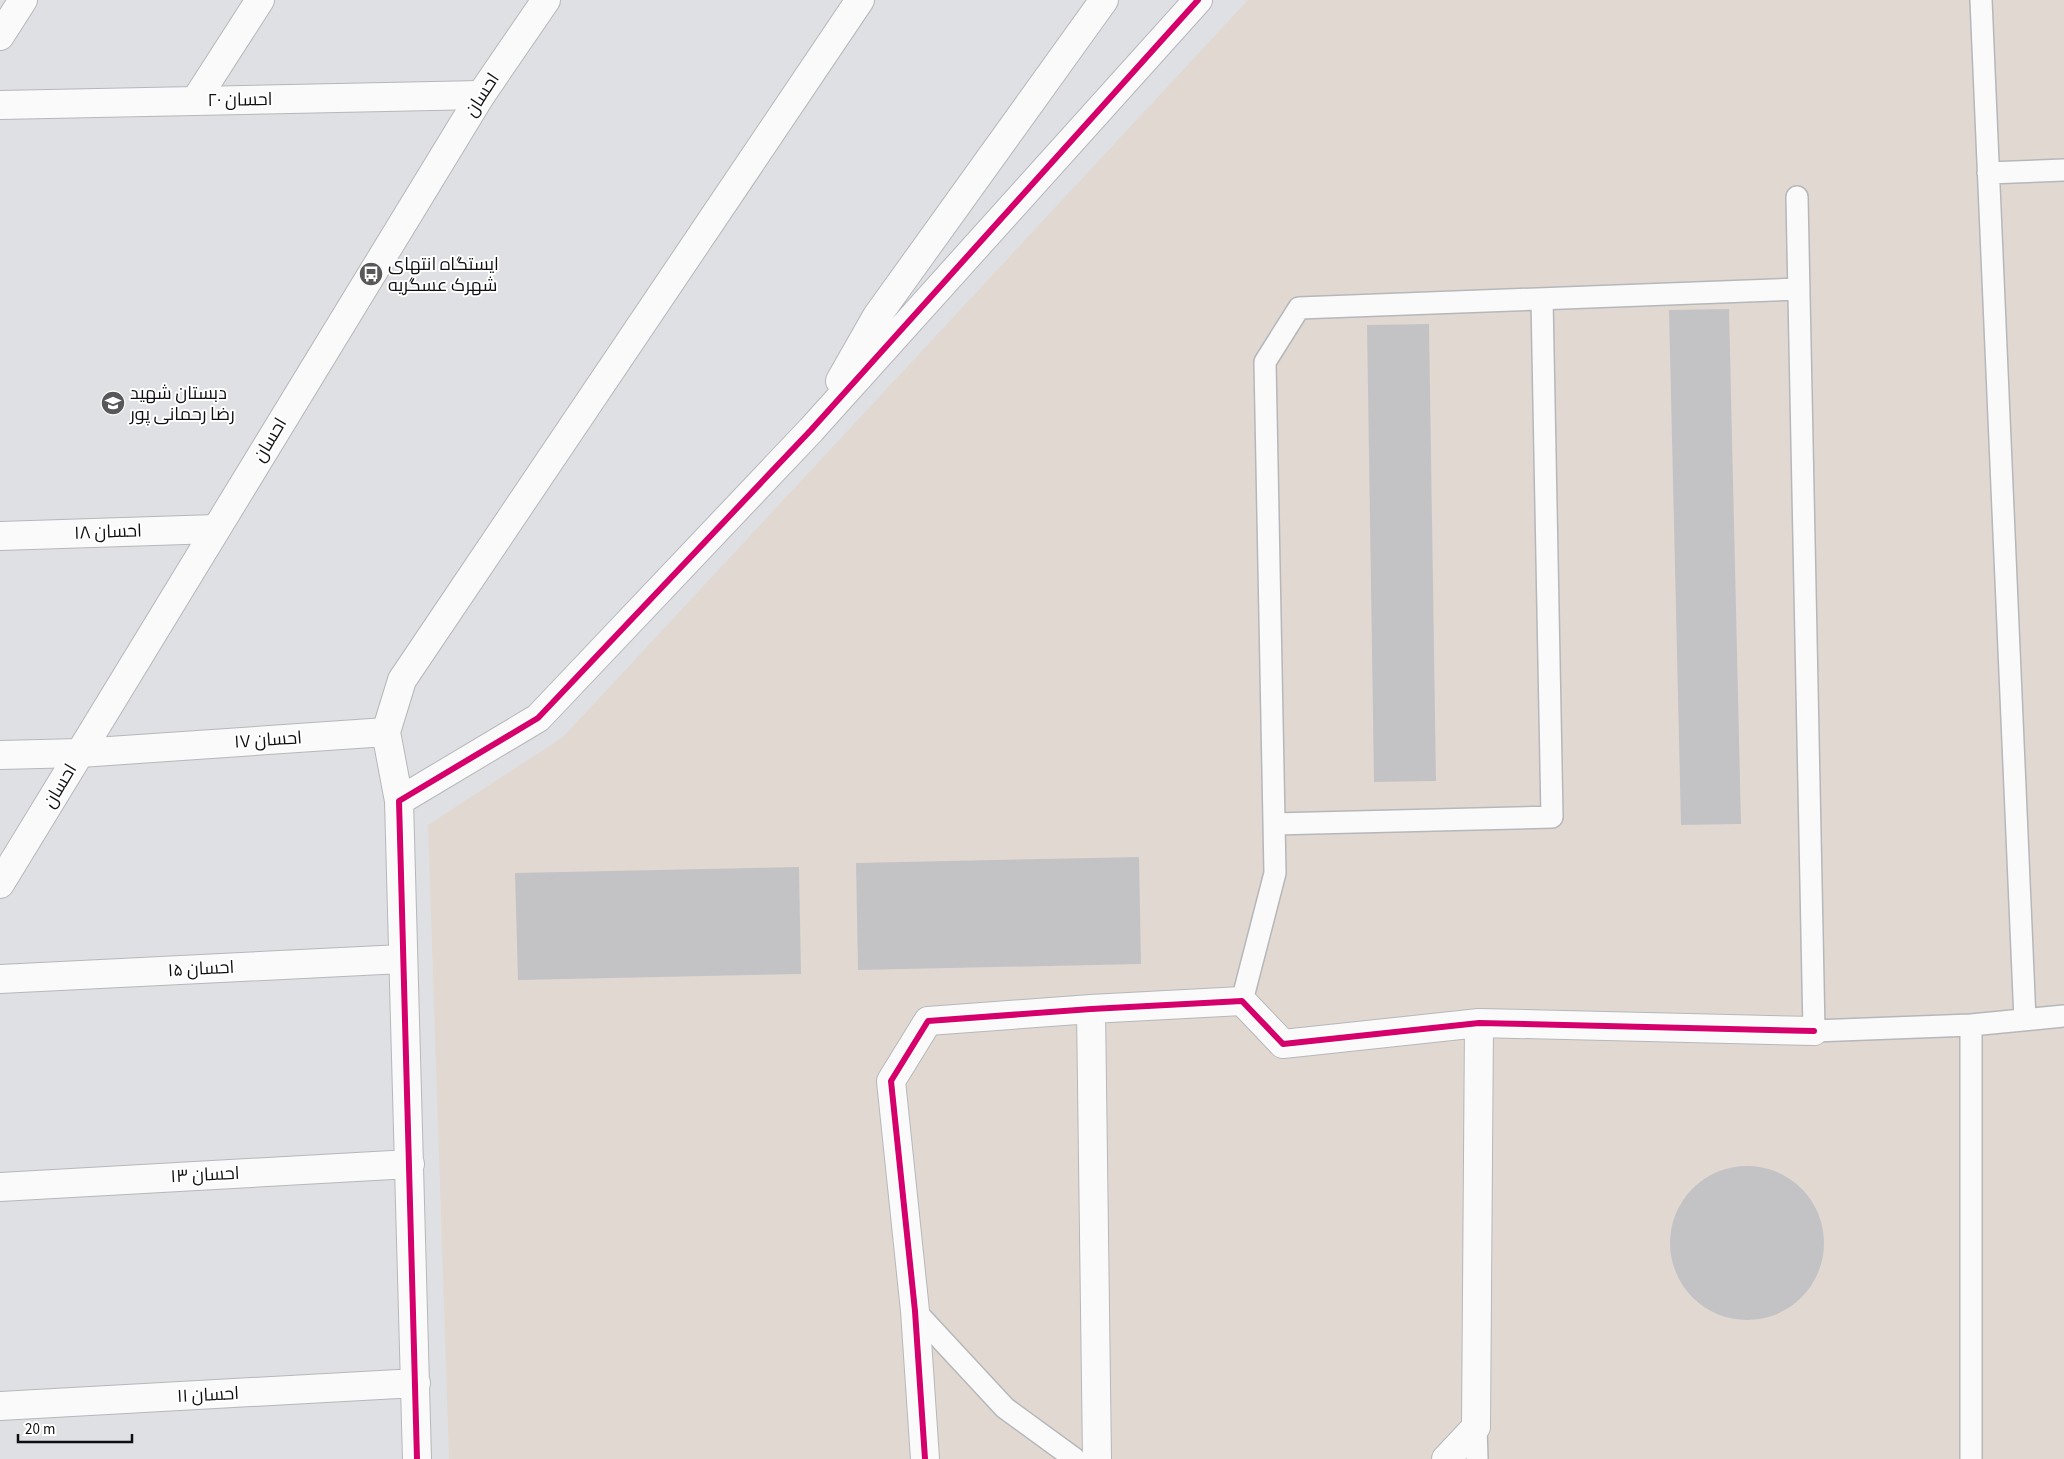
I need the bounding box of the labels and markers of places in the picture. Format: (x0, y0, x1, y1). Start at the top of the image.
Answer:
place label: ایستگاه انتهای شهرک عسگریه (388, 252, 499, 298)
bus stop icon: ایستگاه انتهای شهرک عسگریه (358, 261, 384, 287)
place label: دبستان شهید رضا رحمانی پور (129, 381, 235, 427)
school or university icon: دبستان شهید رضا رحمانی پور (100, 390, 126, 416)

